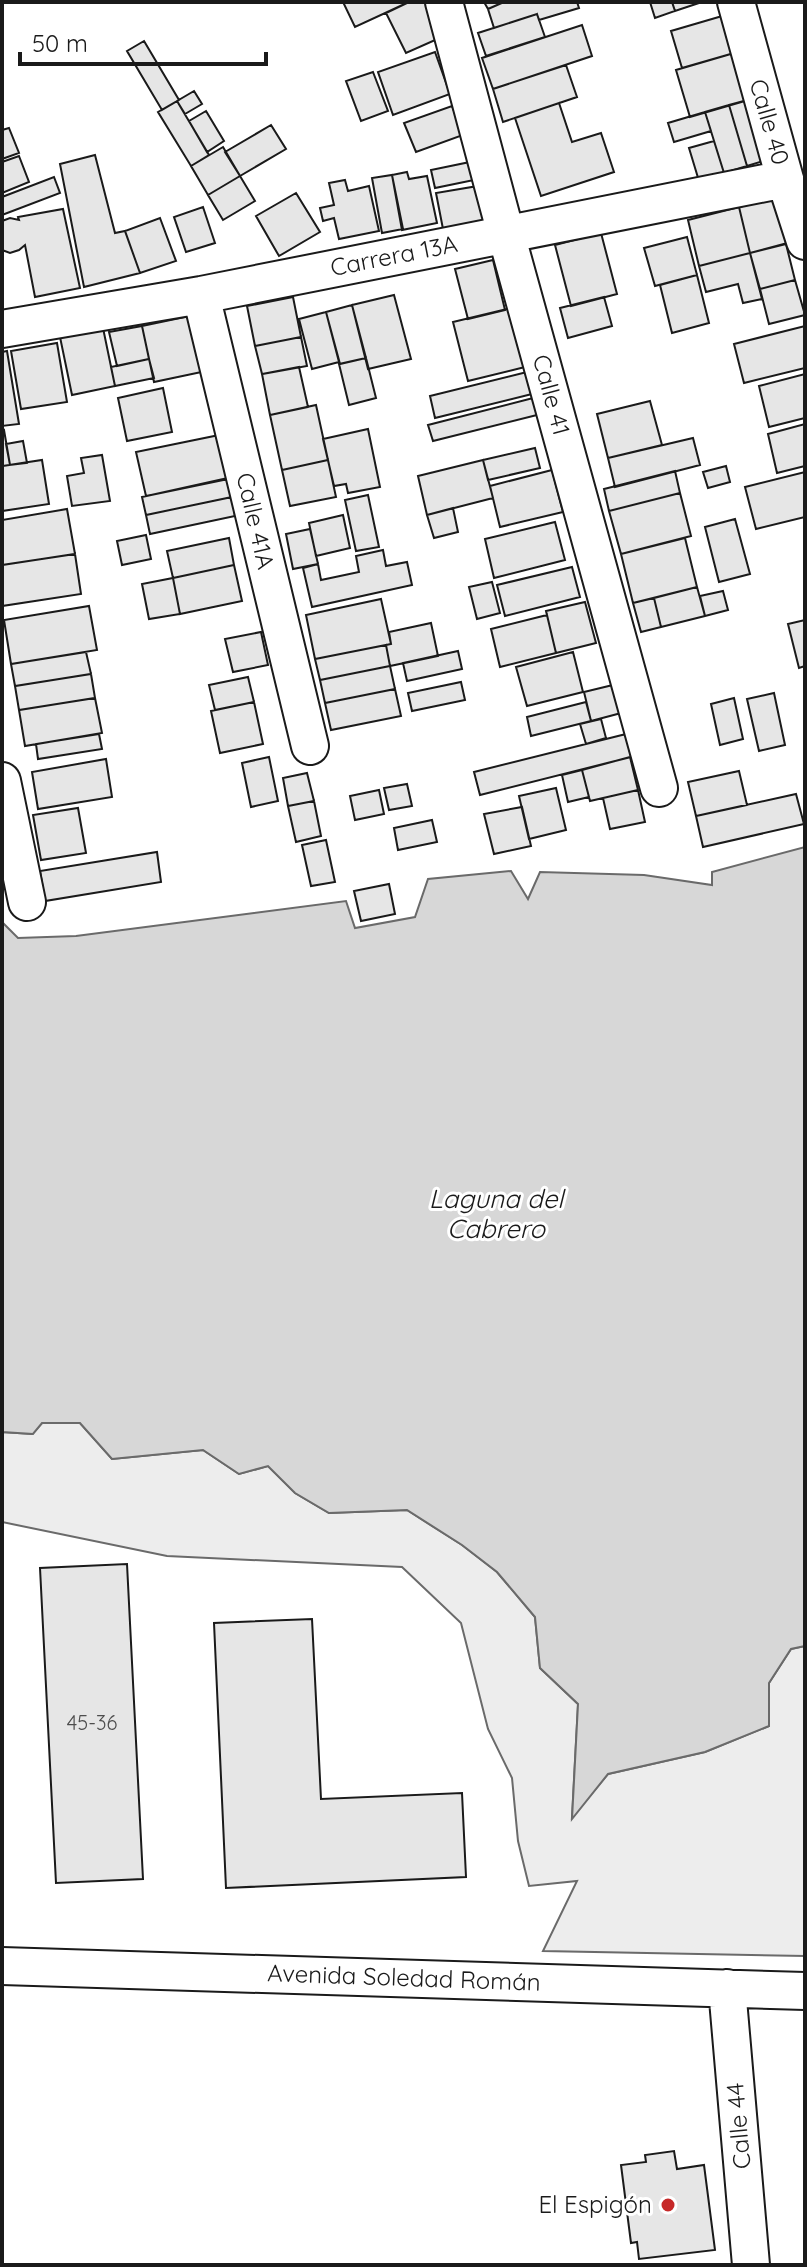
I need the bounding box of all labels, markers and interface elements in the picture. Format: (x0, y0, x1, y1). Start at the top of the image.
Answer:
scale bar (20, 16, 266, 66)
text: 50 m (32, 28, 88, 58)
street label: Calle 40 (743, 75, 797, 168)
street label: Carrera 13A (328, 228, 460, 282)
street label: Calle 41 (527, 351, 577, 438)
street label: Calle 41A (230, 470, 282, 572)
water label: Laguna del Cabrero (429, 1182, 566, 1245)
house number: 45-36 (67, 1710, 118, 1735)
street label: Avenida Soledad Román (267, 1957, 541, 1997)
street label: Calle 44 (719, 2082, 757, 2170)
place label: El Espigón (538, 2189, 652, 2219)
marker: El Espigón (659, 2196, 677, 2214)

